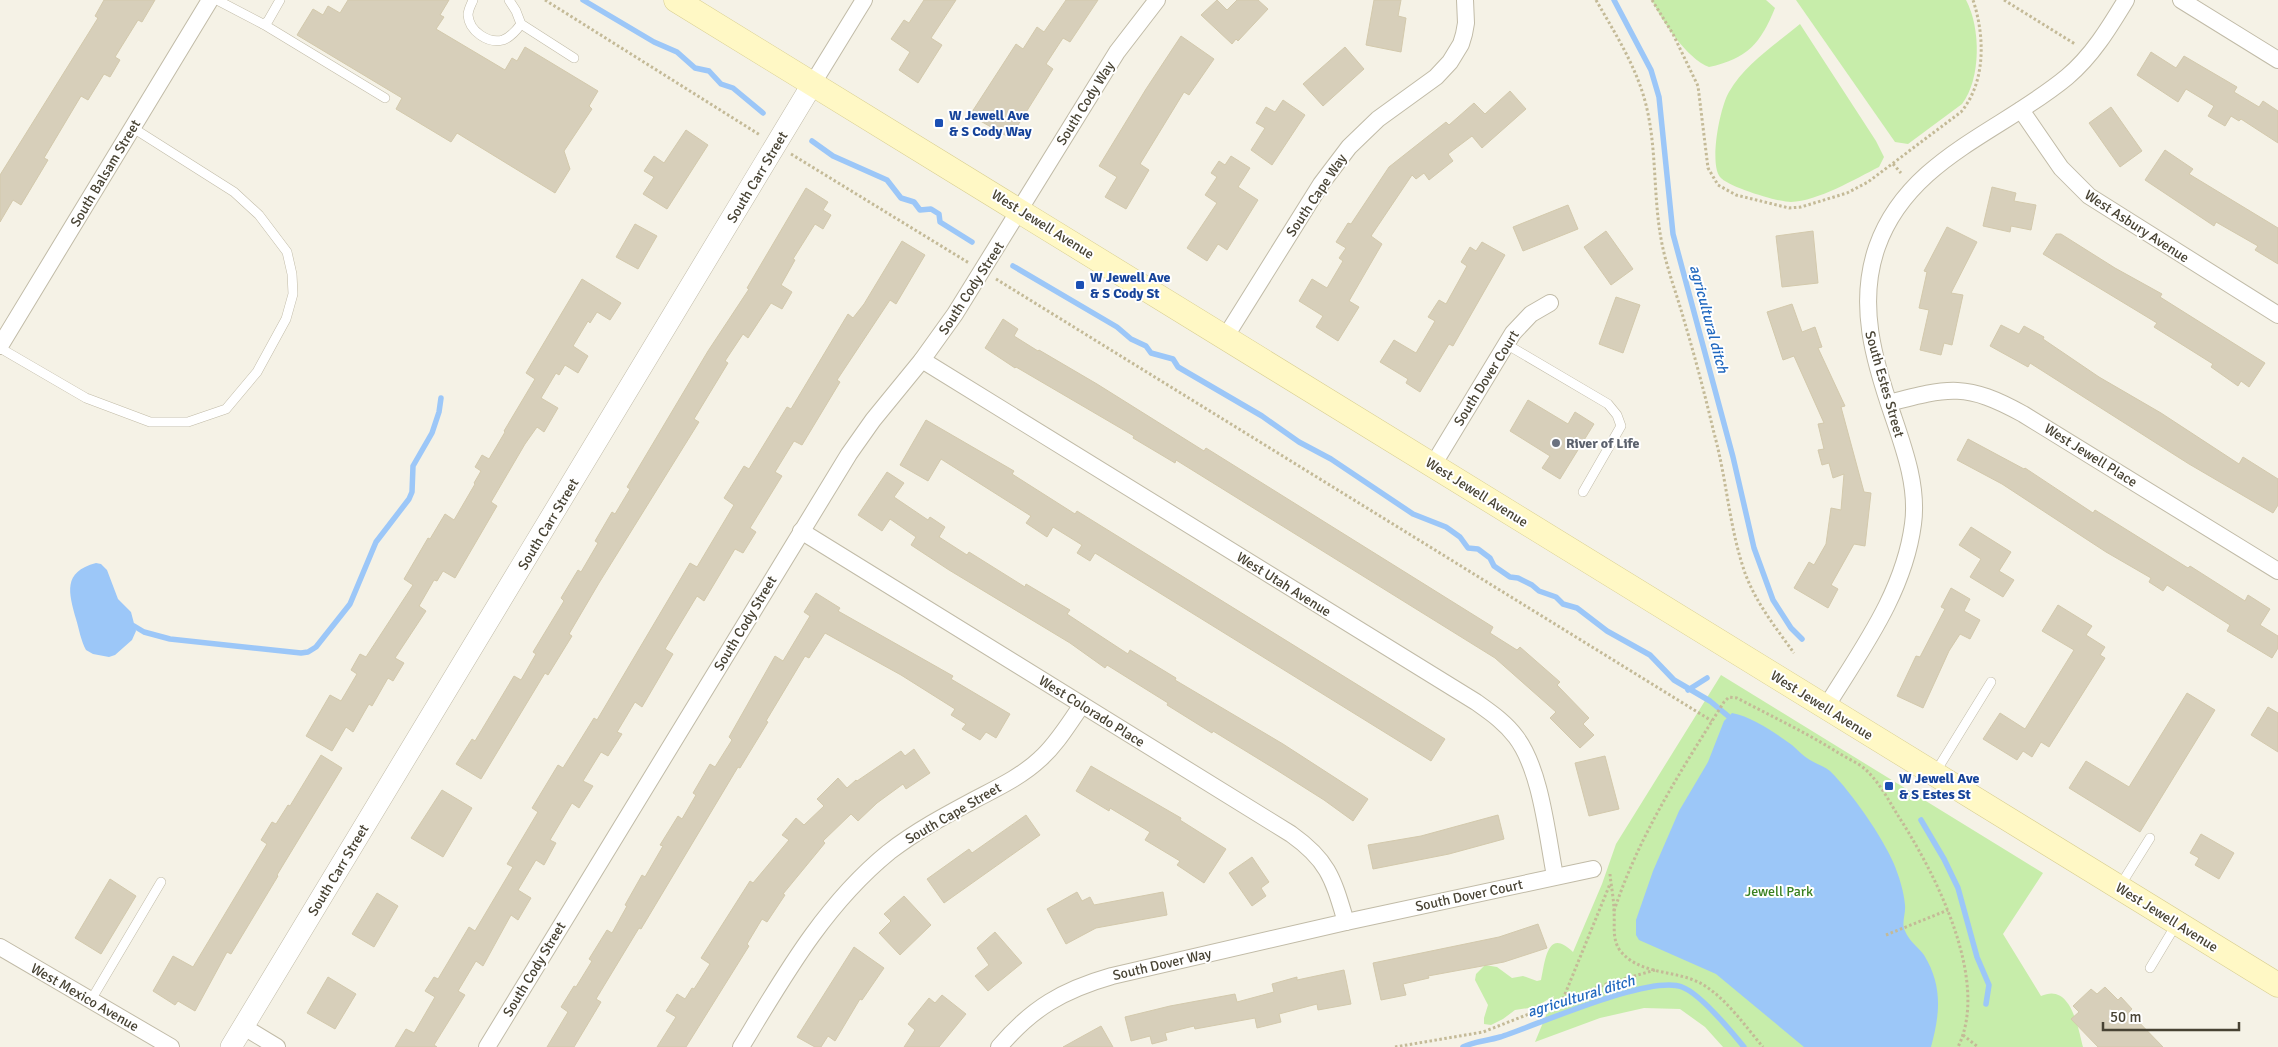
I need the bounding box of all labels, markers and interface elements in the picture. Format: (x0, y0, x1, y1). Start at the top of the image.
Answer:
street label: South Cody Way (1053, 58, 1118, 148)
place label: W Jewell Ave & S Cody Way (949, 107, 1032, 140)
street label: South Balsam Street (67, 117, 144, 230)
marker: W Jewell Ave & S Cody Way (933, 117, 945, 129)
street label: South Carr Street (723, 128, 791, 226)
street label: South Cape Way (1282, 150, 1351, 240)
street label: West Jewell Avenue (988, 186, 1097, 263)
street label: West Asbury Avenue (2081, 186, 2192, 267)
street label: South Cody Street (935, 238, 1008, 338)
water label: agricultural ditch (1686, 263, 1732, 376)
place label: W Jewell Ave & S Cody St (1090, 269, 1171, 302)
marker: W Jewell Ave & S Cody St (1074, 279, 1086, 291)
street label: South Dover Court (1450, 327, 1523, 429)
street label: South Estes Street (1861, 329, 1908, 439)
street label: West Jewell Place (2041, 420, 2140, 491)
place label: River of Life (1566, 435, 1640, 452)
marker: River of Life (1550, 437, 1562, 449)
street label: West Jewell Avenue (1422, 454, 1531, 531)
street label: South Carr Street (514, 475, 582, 573)
street label: West Utah Avenue (1233, 549, 1334, 620)
street label: South Cody Street (710, 573, 780, 674)
street label: West Jewell Avenue (1767, 667, 1876, 744)
street label: West Colorado Place (1036, 672, 1148, 751)
place label: W Jewell Ave & S Estes St (1899, 770, 1980, 803)
street label: South Cape Street (902, 779, 1004, 848)
marker: W Jewell Ave & S Estes St (1883, 780, 1895, 792)
street label: South Carr Street (304, 821, 372, 919)
street label: South Dover Court (1414, 876, 1525, 915)
street label: West Jewell Avenue (2112, 879, 2221, 956)
park label: Jewell Park (1745, 883, 1813, 900)
street label: South Cody Street (499, 919, 569, 1020)
street label: South Dover Way (1111, 945, 1214, 984)
street label: West Mexico Avenue (28, 960, 142, 1035)
water label: agricultural ditch (1525, 971, 1638, 1021)
scale bar (2103, 1000, 2239, 1032)
text: 50 m (2110, 1008, 2141, 1026)

